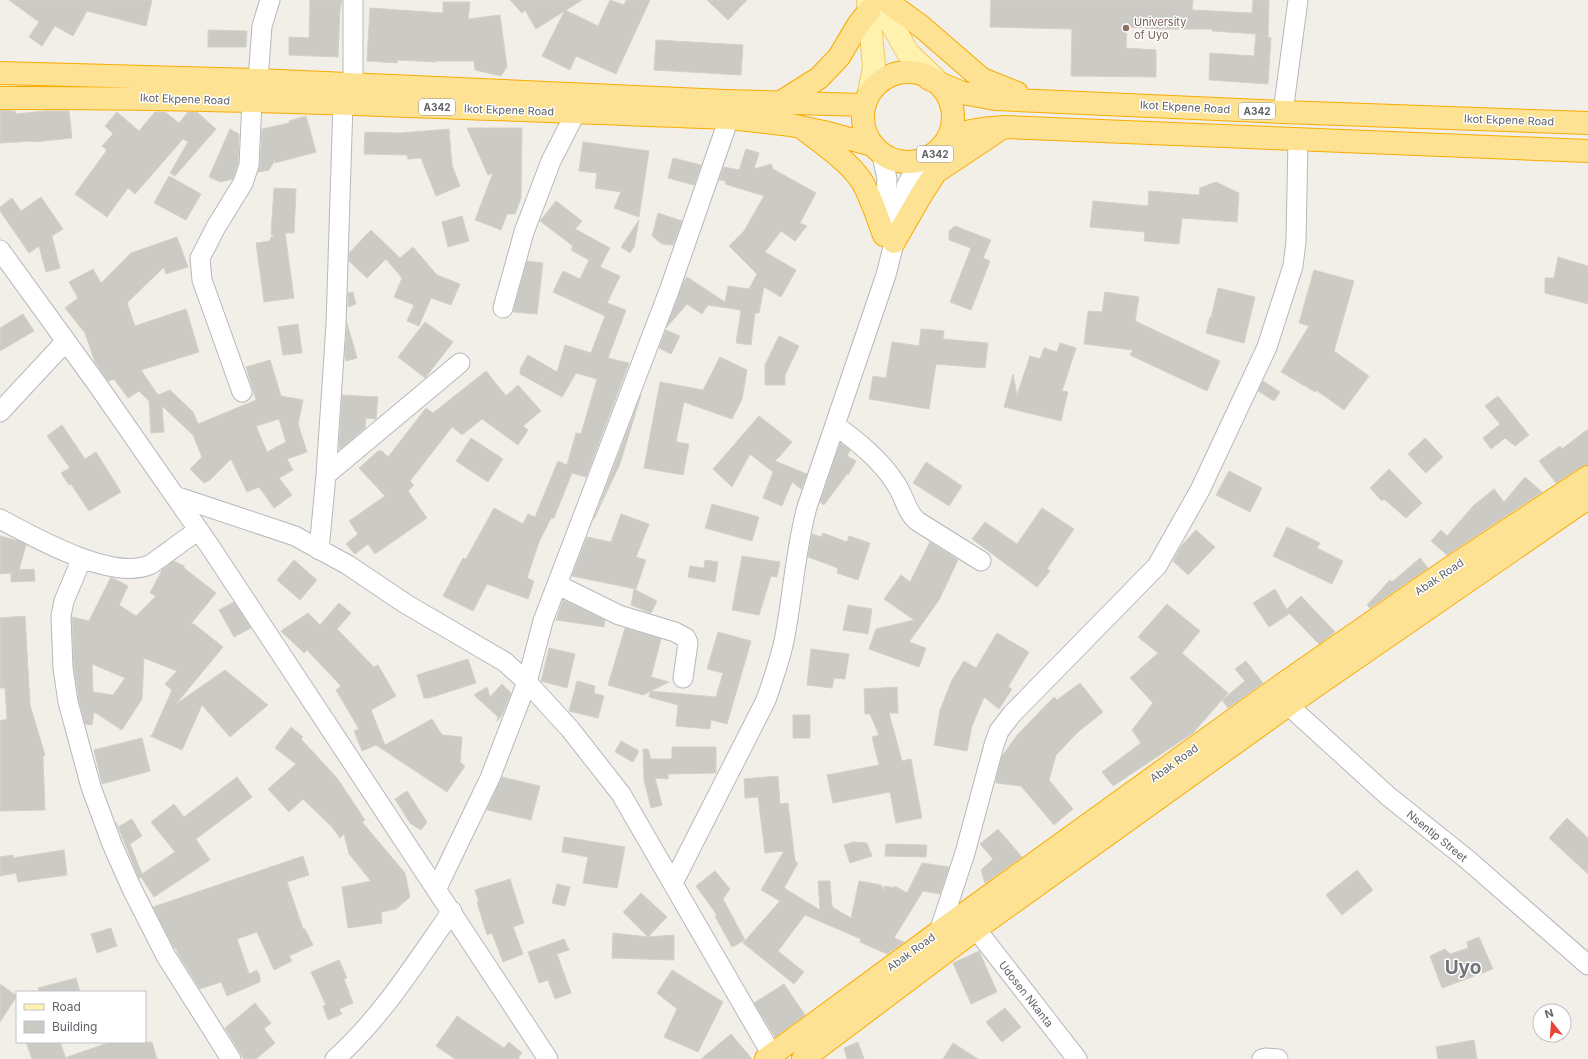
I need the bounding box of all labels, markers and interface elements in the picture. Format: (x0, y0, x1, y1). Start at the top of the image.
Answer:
place label: University of Uyo (1134, 15, 1186, 42)
marker: University of Uyo (1121, 23, 1131, 33)
street label: Ikot Ekpene Road (140, 90, 230, 108)
street label: Ikot Ekpene Road (1140, 98, 1230, 116)
road number: A342 (419, 99, 455, 115)
street label: Ikot Ekpene Road (464, 101, 554, 119)
road number: A342 (1239, 103, 1275, 119)
street label: Ikot Ekpene Road (1464, 111, 1554, 129)
road number: A342 (917, 146, 953, 162)
street label: Abak Road (1412, 555, 1466, 599)
street label: Abak Road (1147, 741, 1201, 785)
street label: Nsentip Street (1404, 807, 1471, 865)
street label: Abak Road (884, 930, 938, 974)
district label: Uyo (1445, 956, 1481, 979)
street label: Udosen Nkanta (996, 958, 1056, 1030)
legend (16, 991, 146, 1043)
text: Road (52, 999, 81, 1014)
north arrow (1532, 1003, 1572, 1043)
text: N (1543, 1006, 1555, 1021)
text: Building (52, 1019, 97, 1034)

